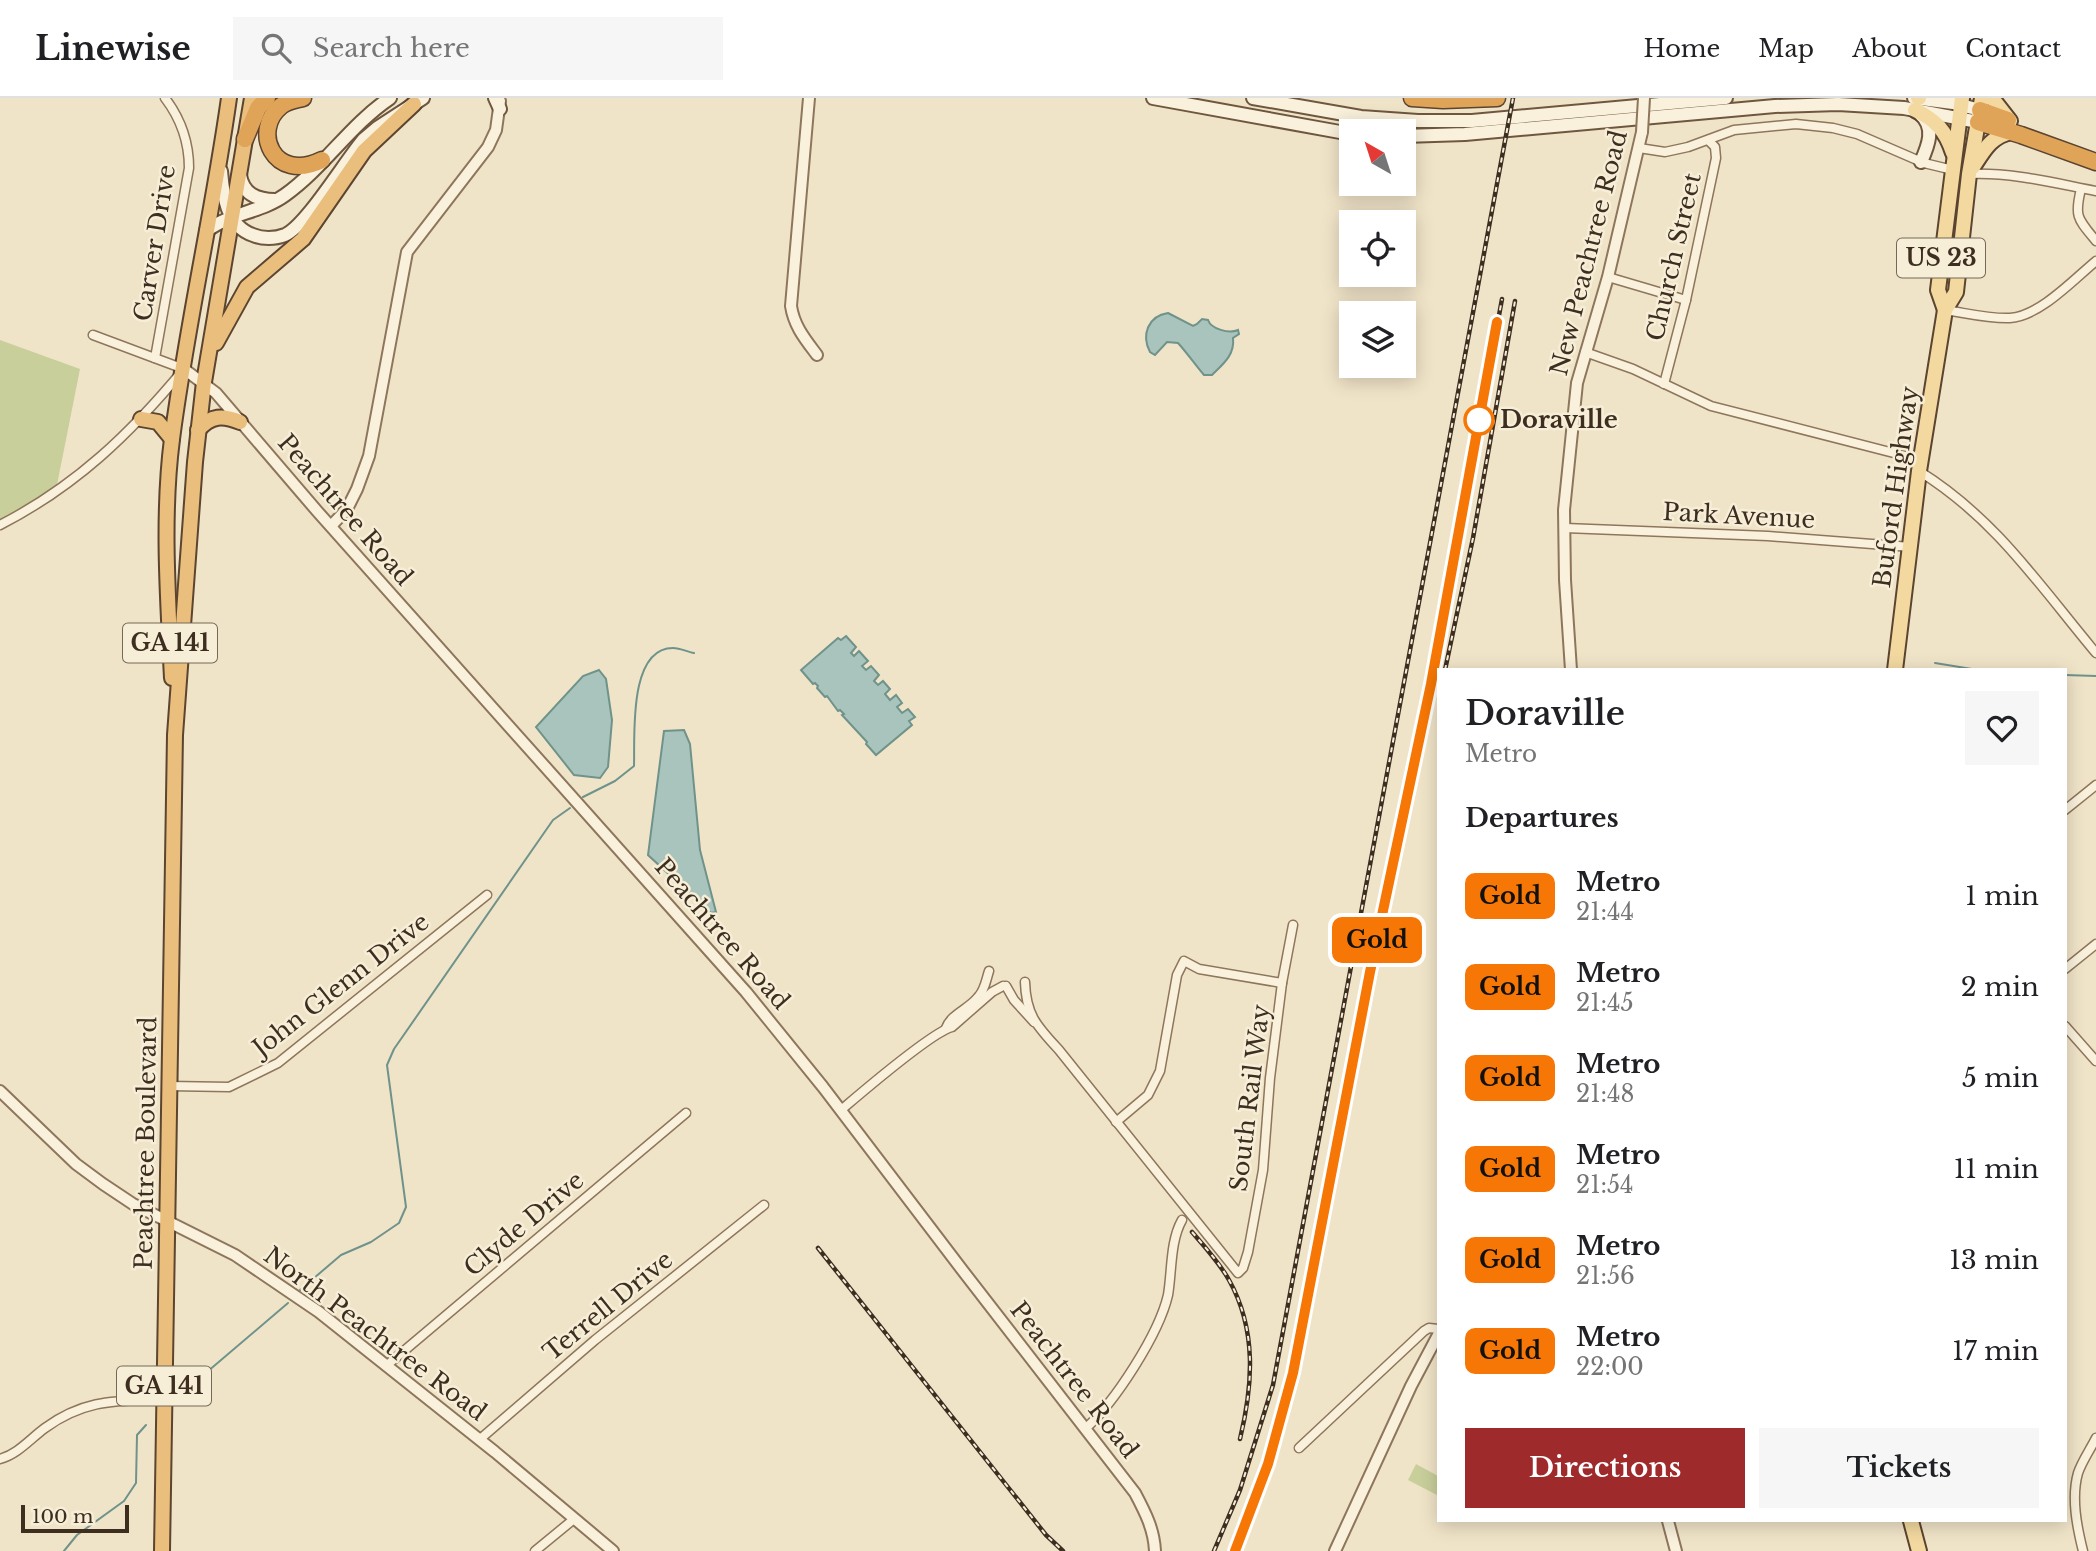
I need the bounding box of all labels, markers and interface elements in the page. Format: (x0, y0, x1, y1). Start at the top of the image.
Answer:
search box (233, 17, 723, 80)
text: Linewise (35, 28, 191, 69)
icon: search (257, 29, 295, 67)
text: Search here (313, 32, 470, 64)
text: Home (1644, 34, 1720, 63)
text: Map (1758, 34, 1814, 63)
text: About (1852, 34, 1927, 63)
text: Contact (1965, 34, 2061, 63)
north arrow (1339, 119, 1416, 196)
map controls (1339, 119, 1416, 378)
street label: New Peachtree Road (1544, 127, 1633, 379)
street label: Carver Drive (128, 163, 181, 323)
street label: Church Street (1640, 170, 1707, 344)
button: locate (1339, 210, 1416, 287)
road number: US 23 (1897, 238, 1985, 278)
button: layers (1339, 301, 1416, 378)
street label: Buford Highway (1867, 384, 1924, 590)
marker: Doraville (1464, 405, 1494, 435)
place label: Doraville (1500, 405, 1618, 434)
street label: Peachtree Road (272, 428, 419, 591)
street label: Park Avenue (1662, 497, 1816, 534)
road number: GA 141 (123, 624, 217, 663)
button: heart (1965, 691, 2039, 765)
text: Doraville (1465, 693, 1625, 734)
text: Metro (1465, 740, 1537, 768)
text: Departures (1465, 802, 1619, 834)
street label: Peachtree Road (649, 852, 796, 1015)
text: Metro (1576, 866, 1660, 898)
text: 1 min (1965, 880, 2039, 912)
text: Gold (1479, 881, 1541, 910)
text: 21:44 (1576, 898, 1634, 926)
street label: John Glenn Drive (245, 907, 435, 1064)
line badge: Gold (1328, 917, 1426, 963)
text: Gold (1346, 925, 1408, 954)
text: Metro (1576, 957, 1660, 989)
text: 2 min (1961, 971, 2039, 1003)
text: Gold (1479, 972, 1541, 1001)
text: 21:45 (1576, 989, 1634, 1017)
street label: South Rail Way (1224, 1002, 1275, 1193)
street label: Peachtree Boulevard (129, 1016, 162, 1270)
text: Metro (1576, 1048, 1660, 1080)
text: 5 min (1962, 1062, 2039, 1094)
text: Gold (1479, 1063, 1541, 1092)
text: 21:48 (1576, 1080, 1634, 1108)
text: Metro (1576, 1139, 1660, 1171)
text: 11 min (1954, 1153, 2039, 1185)
text: Gold (1479, 1154, 1541, 1183)
street label: Clyde Drive (458, 1165, 589, 1282)
text: 21:54 (1576, 1171, 1634, 1199)
text: Metro (1576, 1230, 1660, 1262)
street label: North Peachtree Road (258, 1240, 492, 1427)
text: 13 min (1949, 1244, 2039, 1276)
street label: Terrell Drive (537, 1245, 678, 1367)
text: Gold (1479, 1245, 1541, 1274)
text: 21:56 (1576, 1262, 1635, 1290)
street label: Peachtree Road (1004, 1296, 1145, 1464)
text: Metro (1576, 1321, 1660, 1353)
text: 17 min (1952, 1335, 2039, 1367)
text: Gold (1479, 1336, 1541, 1365)
text: 22:00 (1576, 1353, 1644, 1381)
road number: GA 141 (117, 1366, 211, 1406)
button: Directions (1465, 1428, 1745, 1508)
button: Tickets (1759, 1428, 2039, 1508)
scale bar (21, 1502, 130, 1534)
text: 100 m (32, 1505, 93, 1528)

